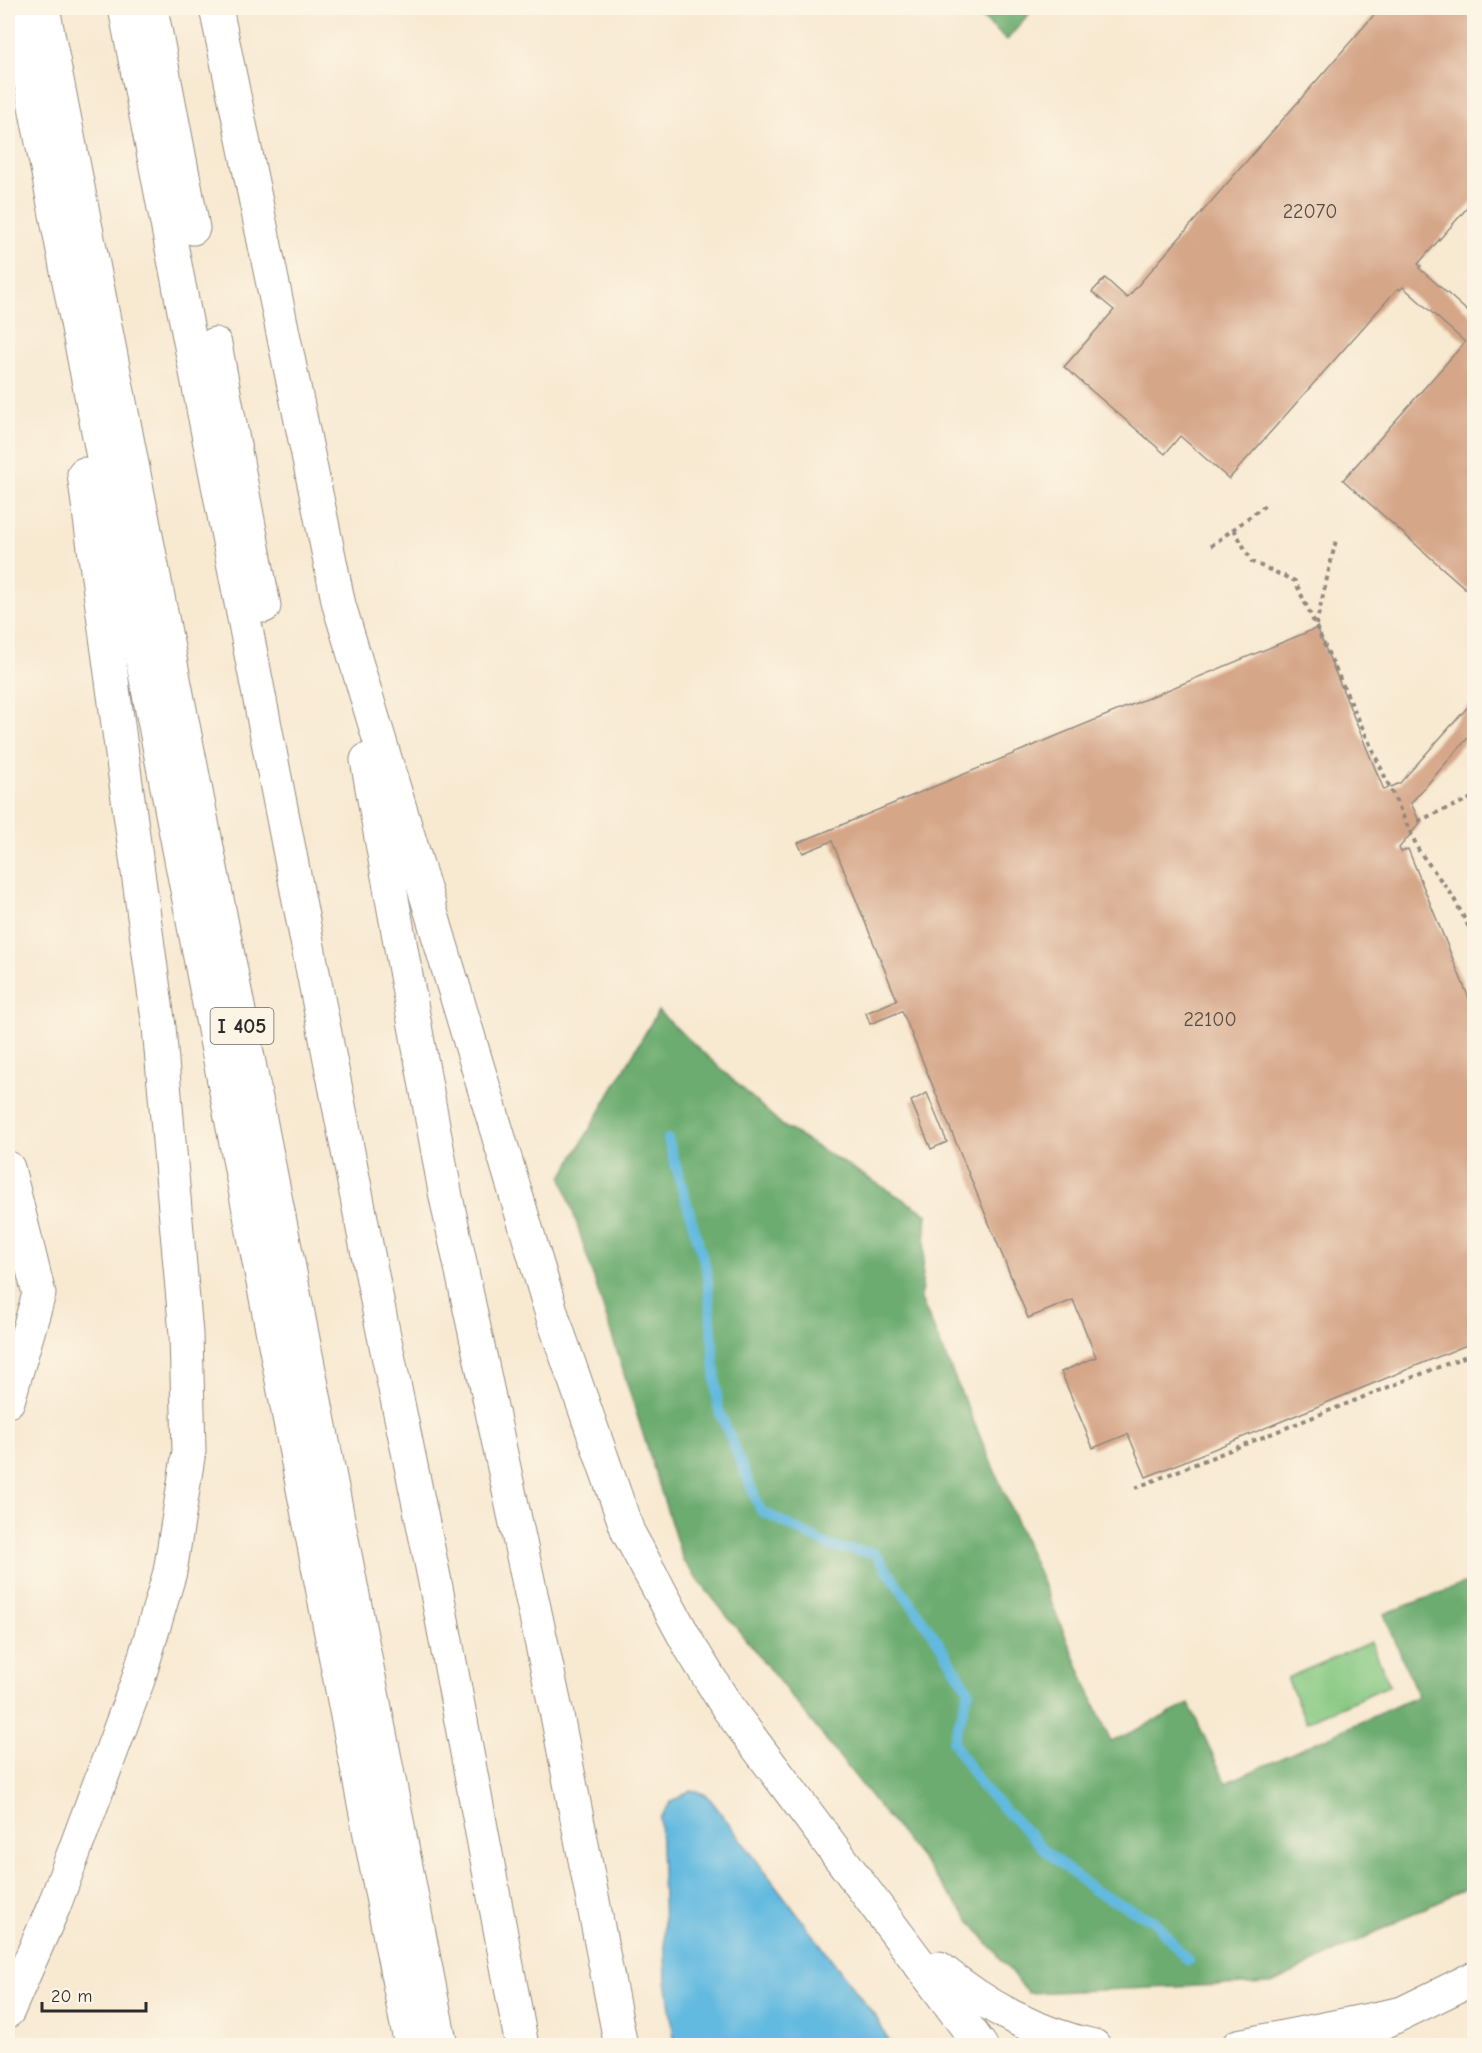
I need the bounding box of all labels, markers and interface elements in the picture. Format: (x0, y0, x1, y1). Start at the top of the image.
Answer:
house number: 22070 (1283, 200, 1337, 223)
road number: I 405 (210, 1008, 274, 1044)
house number: 22100 (1183, 1008, 1237, 1031)
scale bar (42, 1975, 146, 2013)
text: 20 m (51, 1986, 92, 2007)

